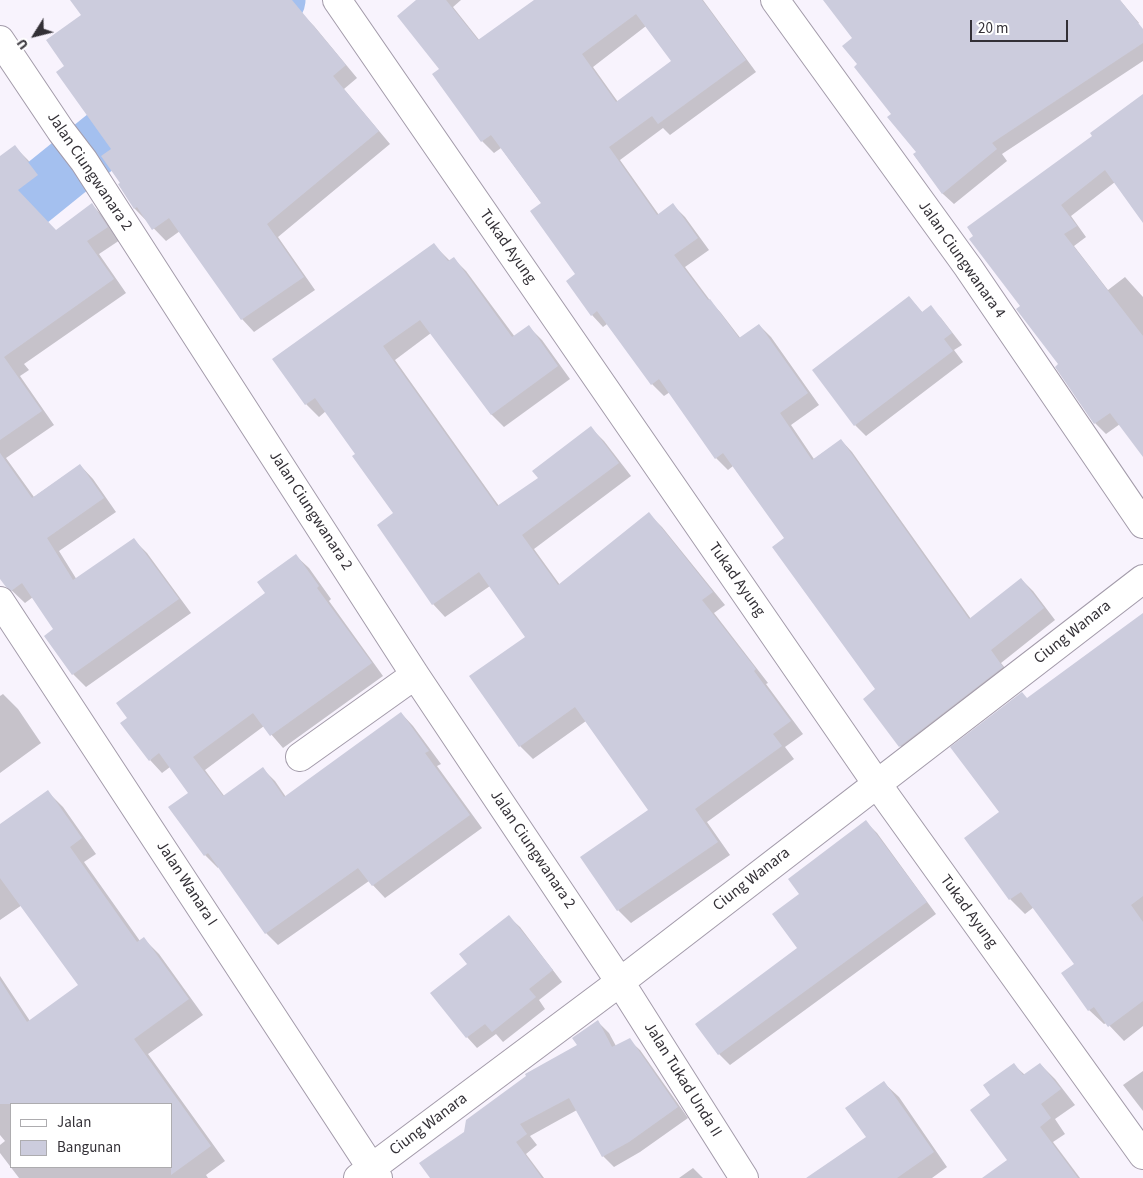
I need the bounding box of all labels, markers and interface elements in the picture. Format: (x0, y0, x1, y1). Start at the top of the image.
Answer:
north arrow (10, 10, 60, 60)
scale bar (973, 10, 1070, 42)
text: 20 m (978, 18, 1008, 39)
text: U (12, 34, 34, 53)
street label: Jalan Ciungwanara 2 (42, 109, 136, 235)
street label: Jalan Ciungwanara 4 (913, 198, 1009, 322)
street label: Tukad Ayung (474, 206, 540, 288)
street label: Jalan Ciungwanara 2 (264, 447, 356, 575)
street label: Tukad Ayung (703, 539, 769, 621)
street label: Ciung Wanara (1031, 597, 1115, 669)
street label: Jalan Ciungwanara 2 (485, 787, 579, 913)
street label: Jalan Wanara I (151, 838, 221, 930)
street label: Ciung Wanara (710, 844, 794, 916)
street label: Tukad Ayung (935, 872, 1001, 952)
street label: Jalan Tukad Unda II (639, 1019, 725, 1141)
street label: Ciung Wanara (386, 1090, 472, 1160)
legend (10, 1103, 172, 1168)
text: Jalan (57, 1112, 91, 1133)
text: Bangunan (57, 1137, 121, 1158)

